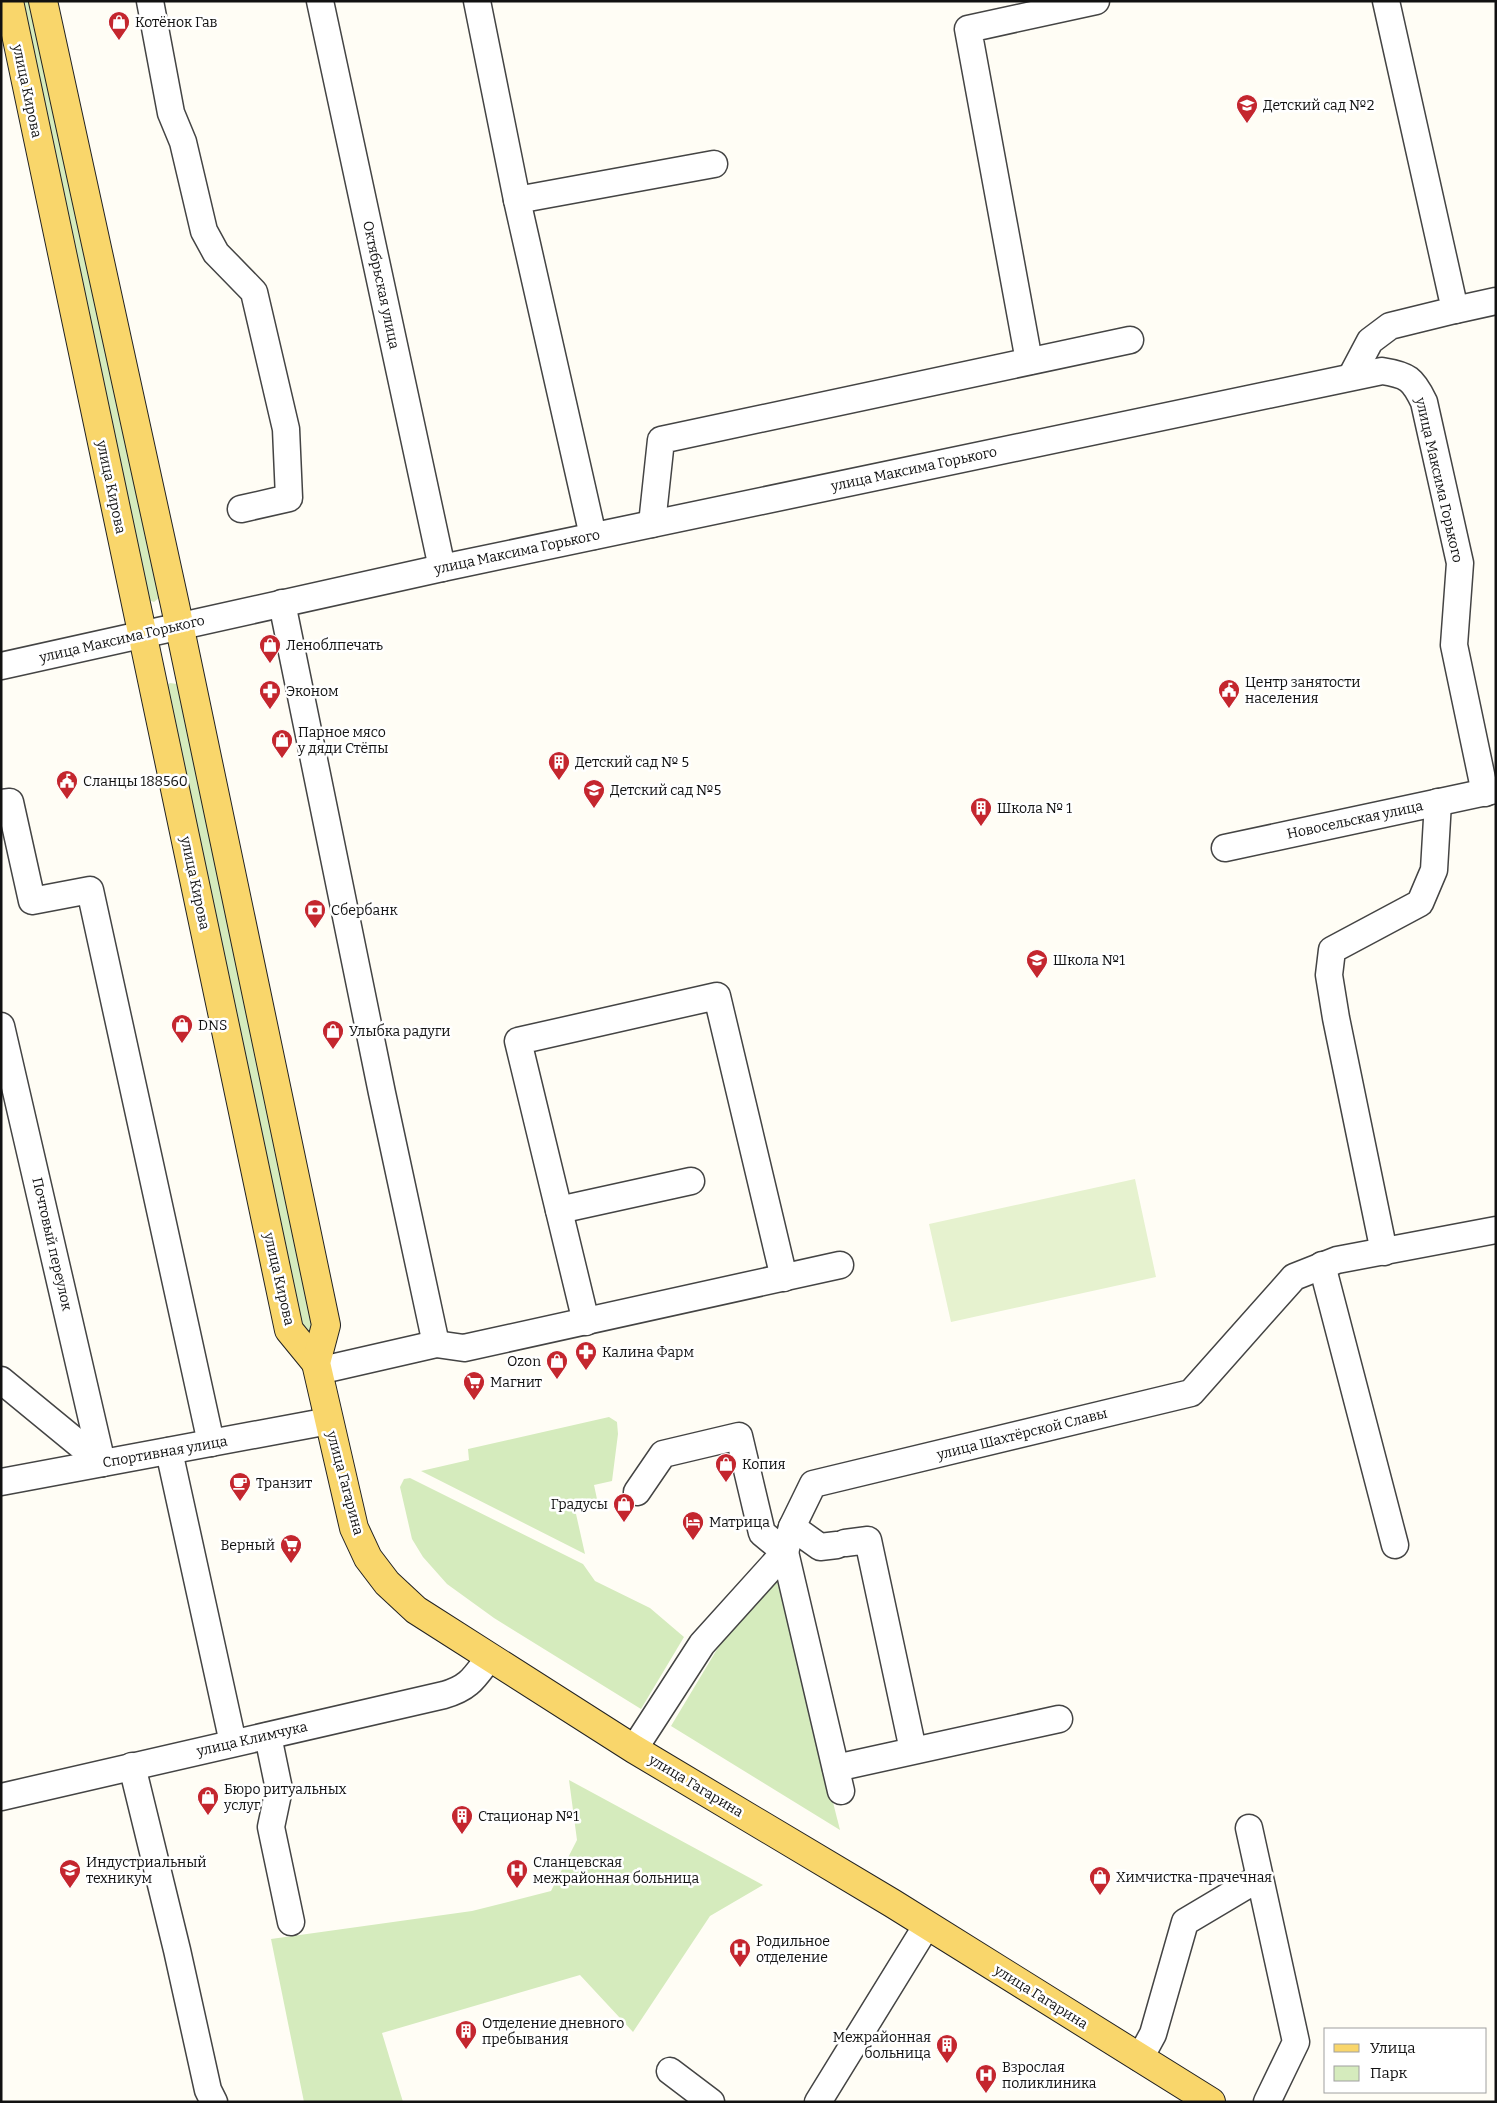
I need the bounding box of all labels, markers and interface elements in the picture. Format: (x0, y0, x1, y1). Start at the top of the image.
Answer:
shop icon: Котёнок Гав (107, 10, 131, 41)
place label: Котёнок Гав (135, 14, 218, 31)
street label: улица Кирова (9, 42, 45, 140)
school or university icon: Детский сад №2 (1235, 93, 1259, 124)
place label: Детский сад №2 (1263, 97, 1374, 114)
street label: Октябрьская улица (359, 219, 403, 351)
street label: улица Максима Горького (1411, 395, 1466, 564)
street label: улица Кирова (93, 438, 129, 536)
street label: улица Максима Горького (829, 443, 998, 495)
street label: улица Максима Горького (432, 526, 601, 578)
street label: улица Максима Горького (37, 612, 206, 667)
shop icon: Леноблпечать (258, 633, 282, 664)
place label: Леноблпечать (286, 637, 383, 654)
place label: Центр занятости населения (1245, 674, 1360, 707)
public building icon: Центр занятости населения (1217, 678, 1241, 709)
pharmacy icon: Эконом (258, 679, 282, 710)
place label: Эконом (286, 683, 339, 700)
place label: Парное мясо у дяди Стёпы (297, 724, 388, 757)
shop icon: Парное мясо у дяди Стёпы (270, 728, 294, 759)
building icon: Детский сад № 5 (547, 750, 571, 781)
place label: Детский сад № 5 (575, 754, 689, 771)
public building icon: Сланцы 188560 (55, 769, 79, 800)
place label: Сланцы 188560 (83, 773, 188, 790)
school or university icon: Детский сад №5 (582, 778, 606, 809)
place label: Детский сад №5 (610, 782, 721, 799)
building icon: Школа № 1 (969, 796, 993, 827)
street label: Новосельская улица (1285, 797, 1425, 843)
place label: Школа № 1 (997, 800, 1072, 817)
street label: улица Кирова (177, 834, 213, 932)
bank icon: Сбербанк (303, 898, 327, 929)
place label: Сбербанк (331, 902, 398, 919)
school or university icon: Школа №1 (1025, 948, 1049, 979)
place label: Школа №1 (1053, 952, 1125, 969)
shop icon: DNS (170, 1013, 194, 1044)
place label: DNS (198, 1017, 227, 1034)
shop icon: Улыбка радуги (321, 1019, 345, 1050)
place label: Улыбка радуги (349, 1023, 451, 1040)
street label: Почтовый переулок (28, 1176, 76, 1313)
street label: улица Кирова (260, 1230, 298, 1328)
pharmacy icon: Калина Фарм (574, 1340, 598, 1371)
place label: Калина Фарм (602, 1344, 694, 1361)
shop icon: Ozon (545, 1349, 569, 1380)
place label: Ozon (507, 1353, 541, 1370)
supermarket icon: Магнит (462, 1370, 486, 1401)
place label: Магнит (490, 1374, 542, 1391)
street label: улица Шахтёрской Славы (934, 1405, 1109, 1464)
street label: улица Гагарина (323, 1428, 367, 1537)
street label: Спортивная улица (101, 1433, 229, 1471)
shop icon: Копия (714, 1452, 738, 1483)
place label: Копия (742, 1456, 786, 1473)
cafe icon: Транзит (228, 1471, 252, 1502)
place label: Транзит (256, 1475, 312, 1492)
shop icon: Градусы (612, 1492, 636, 1523)
place label: Градусы (551, 1496, 608, 1513)
hotel icon: Матрица (681, 1510, 705, 1541)
place label: Матрица (709, 1514, 770, 1531)
supermarket icon: Верный (279, 1533, 303, 1564)
place label: Верный (220, 1537, 275, 1554)
street label: улица Климчука (194, 1718, 309, 1760)
street label: улица Гагарина (645, 1751, 747, 1821)
place label: Бюро ритуальных услуг (223, 1781, 347, 1814)
shop icon: Бюро ритуальных услуг (196, 1785, 220, 1816)
building icon: Стационар №1 (450, 1804, 474, 1835)
place label: Стационар №1 (478, 1808, 579, 1825)
place label: Индустриальный техникум (86, 1854, 207, 1887)
place label: Сланцевская межрайонная больница (533, 1854, 699, 1887)
school or university icon: Индустриальный техникум (58, 1858, 82, 1889)
hospital icon: Сланцевская межрайонная больница (505, 1858, 529, 1889)
shop icon: Химчистка-прачечная (1088, 1865, 1112, 1896)
place label: Химчистка-прачечная (1116, 1869, 1272, 1886)
place label: Родильное отделение (756, 1933, 830, 1966)
hospital icon: Родильное отделение (728, 1937, 752, 1968)
street label: улица Гагарина (990, 1961, 1091, 2033)
place label: Отделение дневного пребывания (482, 2015, 624, 2048)
building icon: Отделение дневного пребывания (454, 2019, 478, 2050)
legend (1324, 2028, 1487, 2093)
place label: Межрайонная больница (833, 2029, 931, 2062)
building icon: Межрайонная больница (935, 2033, 959, 2064)
text: Улица (1370, 2039, 1416, 2057)
place label: Взрослая поликлиника (1002, 2059, 1097, 2092)
hospital icon: Взрослая поликлиника (974, 2063, 998, 2094)
text: Парк (1370, 2064, 1408, 2082)

